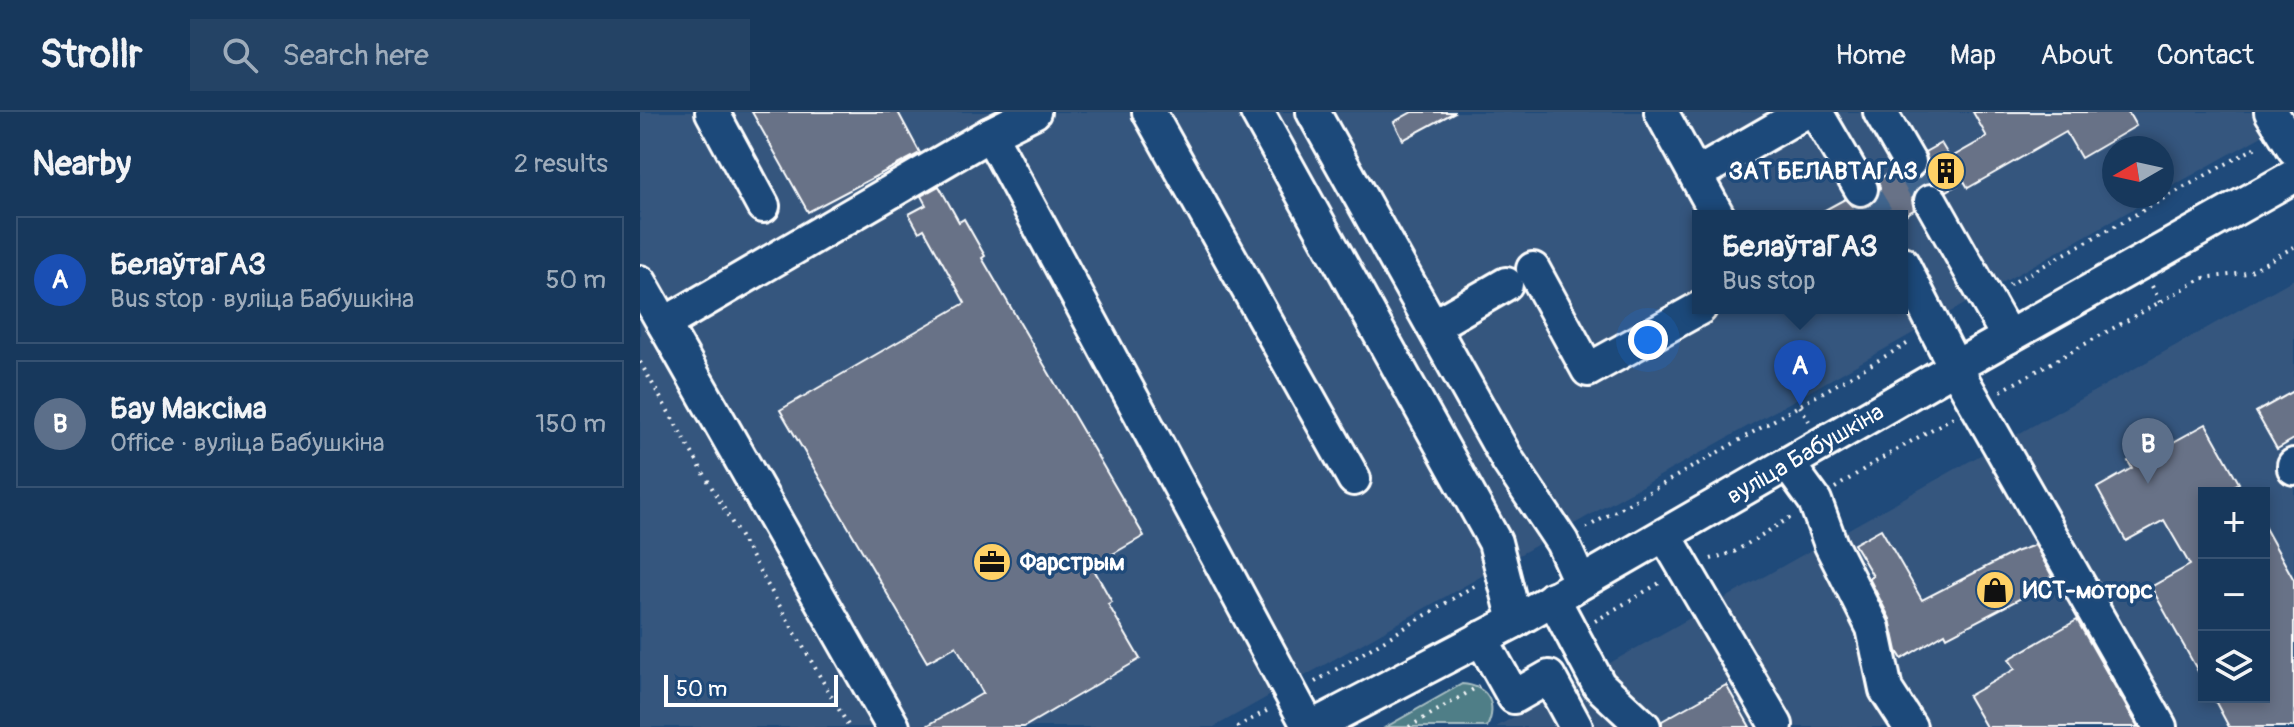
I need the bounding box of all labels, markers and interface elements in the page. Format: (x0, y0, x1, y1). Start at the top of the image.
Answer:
search box (190, 19, 750, 91)
text: Strollr (40, 31, 142, 79)
icon: search (218, 33, 262, 77)
text: Search here (282, 37, 429, 74)
text: Home (1835, 38, 1906, 73)
text: Map (1950, 38, 1996, 73)
text: About (2040, 38, 2113, 73)
text: Contact (2157, 38, 2254, 73)
north arrow (2102, 136, 2174, 208)
text: Nearby (32, 143, 131, 186)
text: 2 results (514, 148, 608, 180)
building icon: ЗАТ БЕЛАВТАГАЗ (1925, 150, 1967, 192)
place label: ЗАТ БЕЛАВТАГАЗ (1729, 157, 1918, 186)
popup (1692, 210, 1908, 314)
text: БелаўтаГАЗ (1722, 228, 1878, 265)
text: БелаўтаГАЗ (110, 246, 266, 283)
text: A (52, 264, 68, 296)
text: 50 m (545, 264, 606, 296)
text: Bus stop (1722, 265, 1816, 297)
text: Bus stop · вуліца Бабушкіна (110, 283, 414, 315)
your location (1628, 320, 1668, 360)
pin: A (1774, 340, 1826, 406)
text: Бау Максіма (110, 390, 267, 427)
street label: вуліца Бабушкіна (1722, 397, 1889, 510)
text: B (53, 408, 67, 440)
text: 150 m (535, 408, 606, 440)
pin: B (2122, 418, 2174, 484)
text: Office · вуліца Бабушкіна (110, 427, 385, 459)
map controls (2198, 487, 2270, 703)
button: + (2198, 487, 2270, 559)
office icon: Фарстрым (971, 541, 1013, 583)
place label: Фарстрым (1019, 548, 1125, 577)
button: − (2198, 559, 2270, 631)
shop icon: ИСТ-моторс (1974, 569, 2016, 611)
place label: ИСТ-моторс (2023, 576, 2153, 605)
button: layers (2198, 631, 2270, 703)
scale bar (664, 671, 838, 707)
text: 50 m (676, 675, 727, 703)

